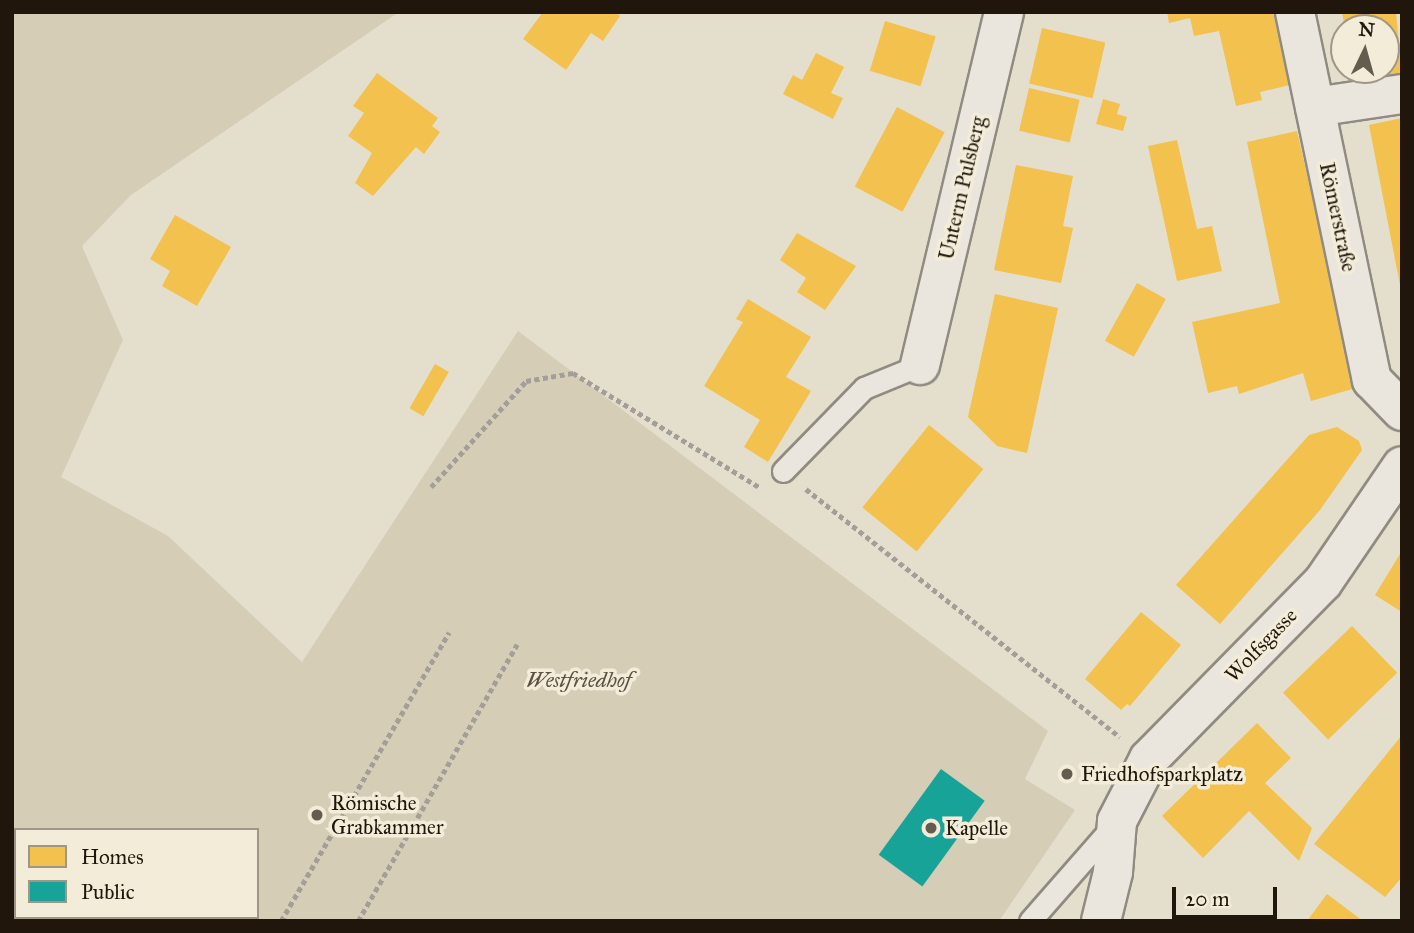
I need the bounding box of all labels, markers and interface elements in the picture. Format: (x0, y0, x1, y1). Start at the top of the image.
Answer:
north arrow (1330, 14, 1400, 84)
text: N (1358, 17, 1376, 42)
street label: Unterm Pulsberg (933, 114, 991, 262)
street label: Römerstraße (1314, 160, 1362, 274)
street label: Wolfsgasse (1220, 603, 1302, 687)
park label: Westfriedhof (526, 667, 632, 693)
place label: Friedhofsparkplatz (1081, 761, 1243, 787)
marker: Friedhofsparkplatz (1059, 766, 1075, 782)
place label: Römische Grabkammer (331, 790, 444, 840)
marker: Römische Grabkammer (309, 807, 325, 823)
place label: Kapelle (945, 815, 1008, 841)
marker: Kapelle (923, 820, 939, 836)
legend (14, 828, 259, 919)
text: Homes (81, 844, 144, 870)
scale bar (1176, 874, 1281, 918)
text: Public (81, 879, 135, 905)
text: 20 m (1185, 886, 1230, 912)

